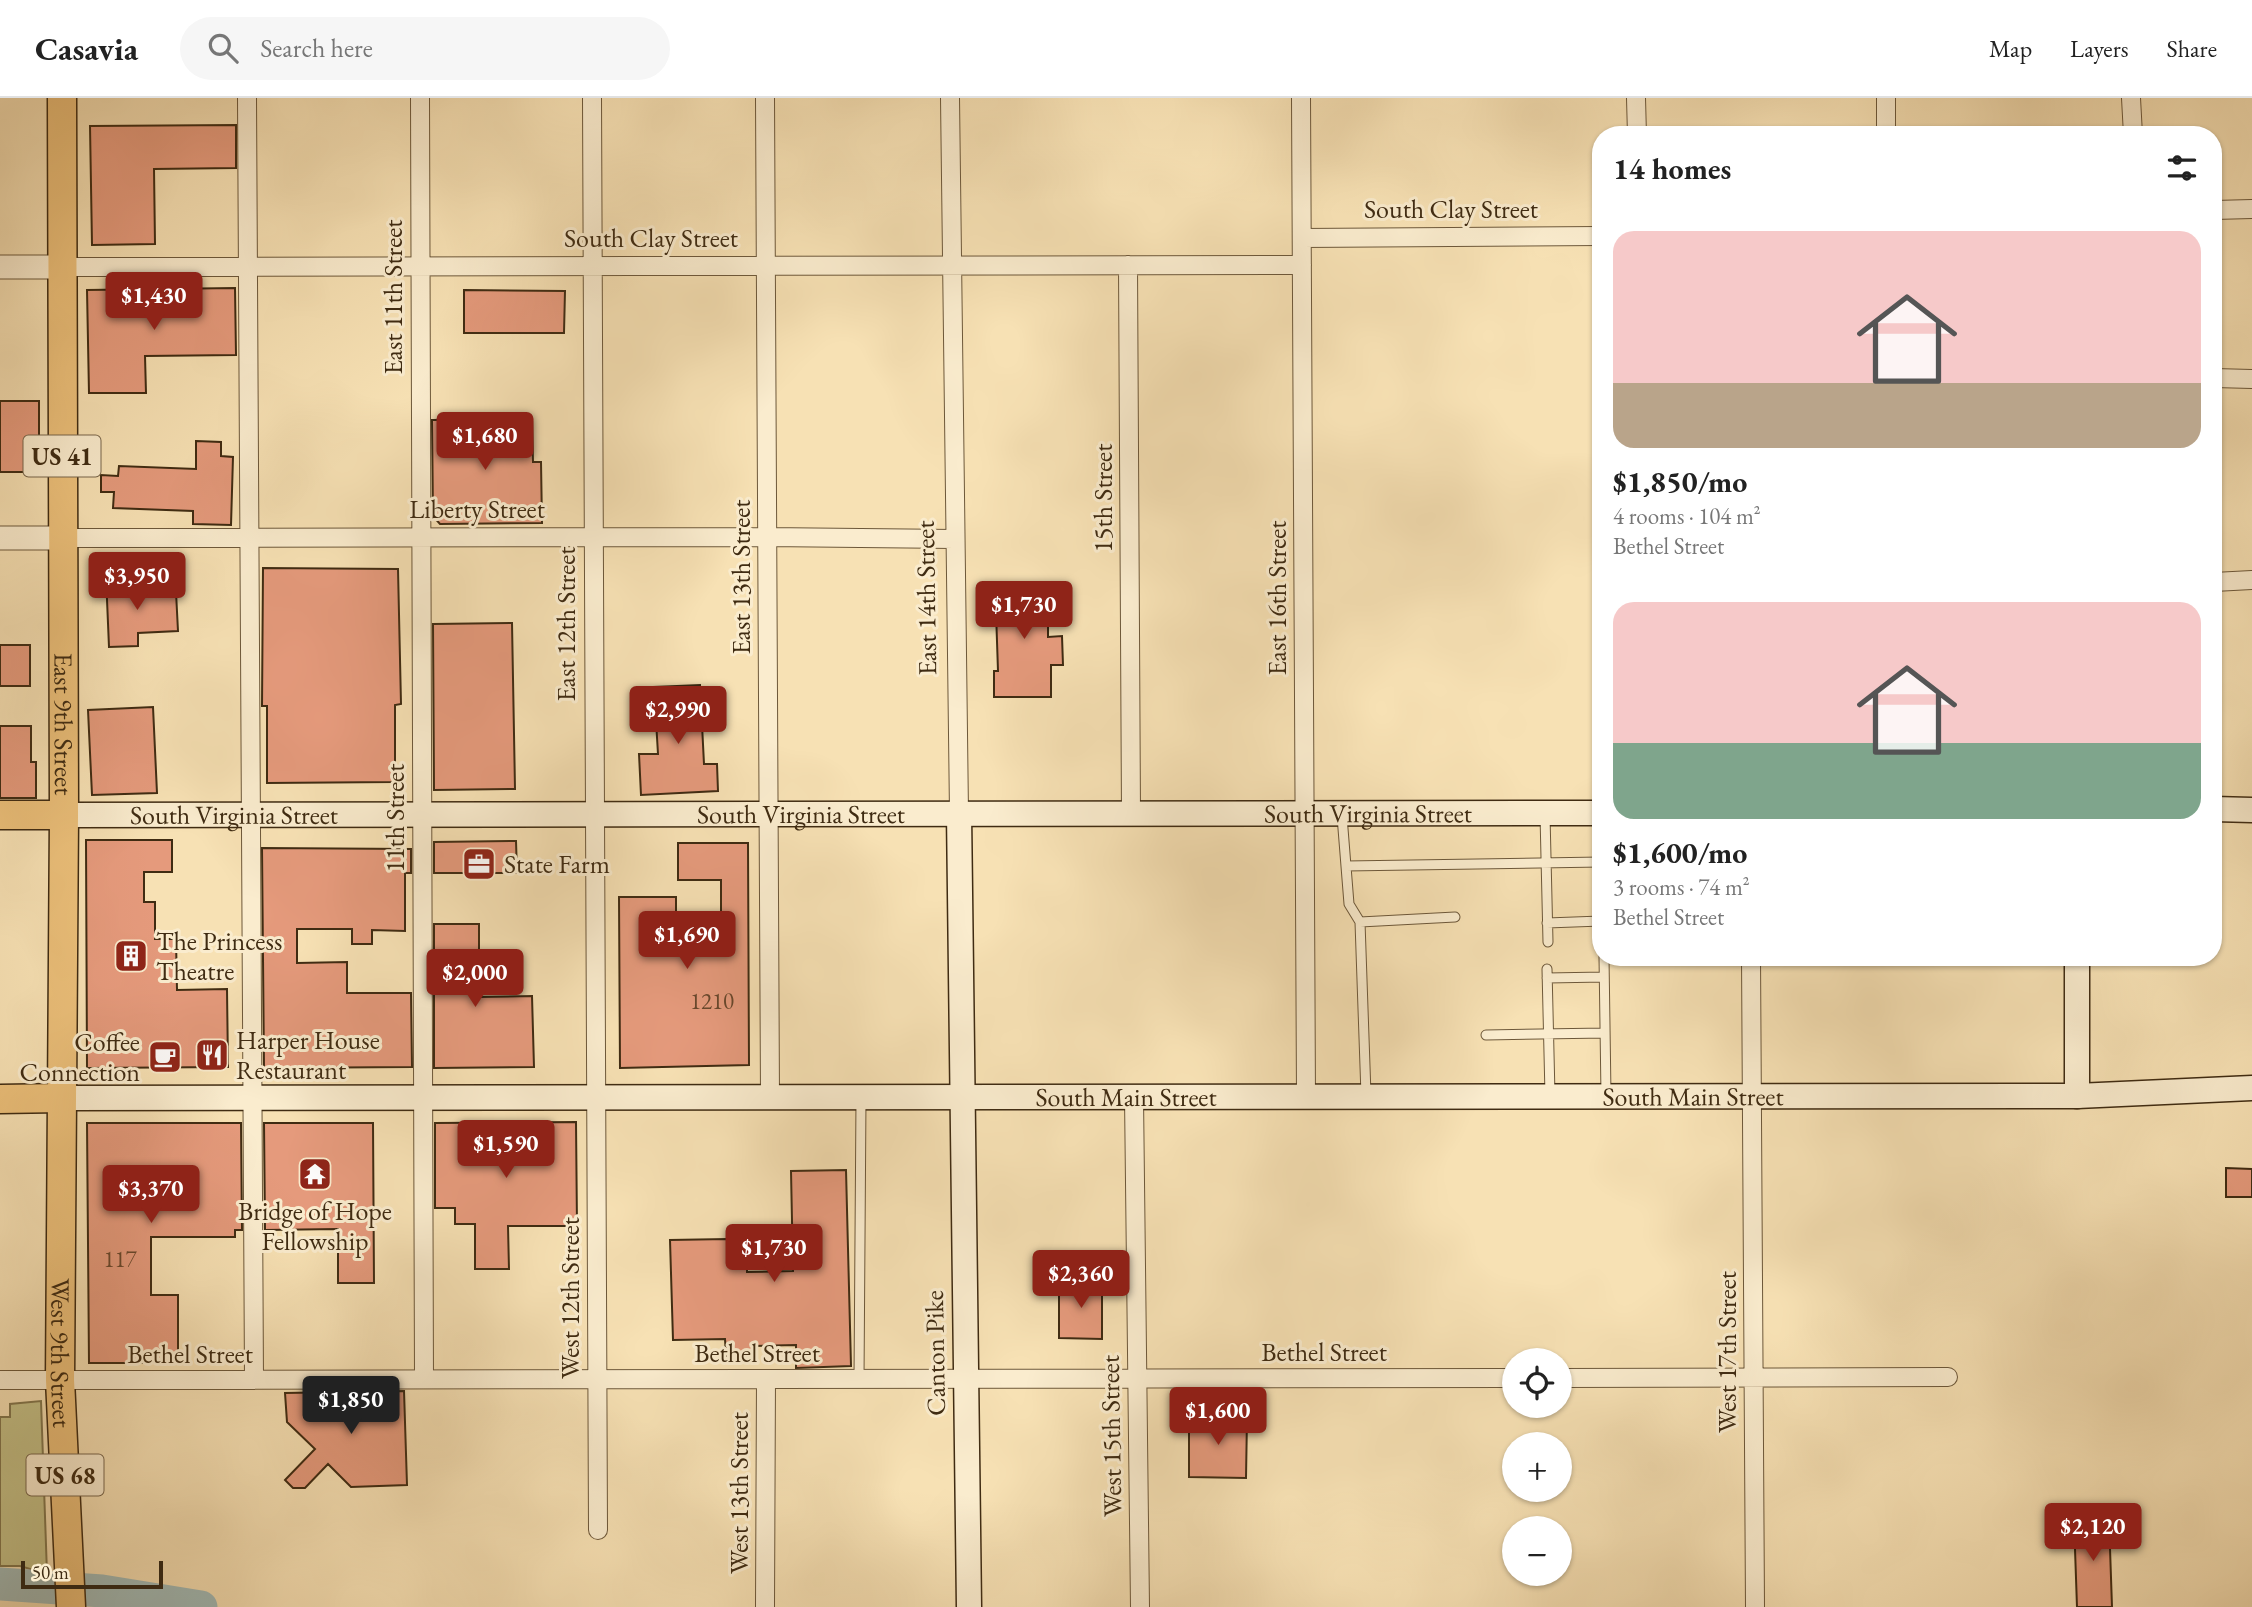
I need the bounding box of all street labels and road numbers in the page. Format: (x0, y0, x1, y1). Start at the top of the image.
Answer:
street label: South Clay Street (1364, 192, 1538, 226)
street label: East 11th Street (376, 220, 410, 375)
street label: South Clay Street (564, 221, 738, 255)
road number: US 41 (24, 436, 100, 477)
street label: 15th Street (1086, 444, 1120, 552)
street label: Liberty Street (409, 492, 545, 526)
street label: East 13th Street (724, 500, 758, 655)
street label: East 14th Street (908, 520, 944, 676)
street label: East 16th Street (1260, 521, 1294, 676)
street label: East 12th Street (549, 547, 583, 702)
street label: East 9th Street (47, 653, 81, 795)
street label: 11th Street (378, 764, 412, 872)
street label: South Virginia Street (1264, 796, 1472, 830)
street label: South Virginia Street (697, 797, 905, 831)
street label: South Virginia Street (130, 798, 338, 832)
street label: South Main Street (1602, 1079, 1784, 1113)
street label: South Main Street (1035, 1080, 1217, 1114)
street label: West 12th Street (553, 1217, 587, 1379)
street label: West 17th Street (1710, 1271, 1744, 1433)
street label: West 9th Street (43, 1278, 79, 1429)
street label: Canton Pike (917, 1290, 953, 1416)
street label: Bethel Street (1261, 1335, 1387, 1369)
street label: Bethel Street (694, 1336, 820, 1370)
street label: Bethel Street (127, 1337, 253, 1371)
street label: West 15th Street (1093, 1355, 1129, 1517)
street label: West 13th Street (722, 1412, 756, 1574)
road number: US 68 (27, 1455, 104, 1496)

